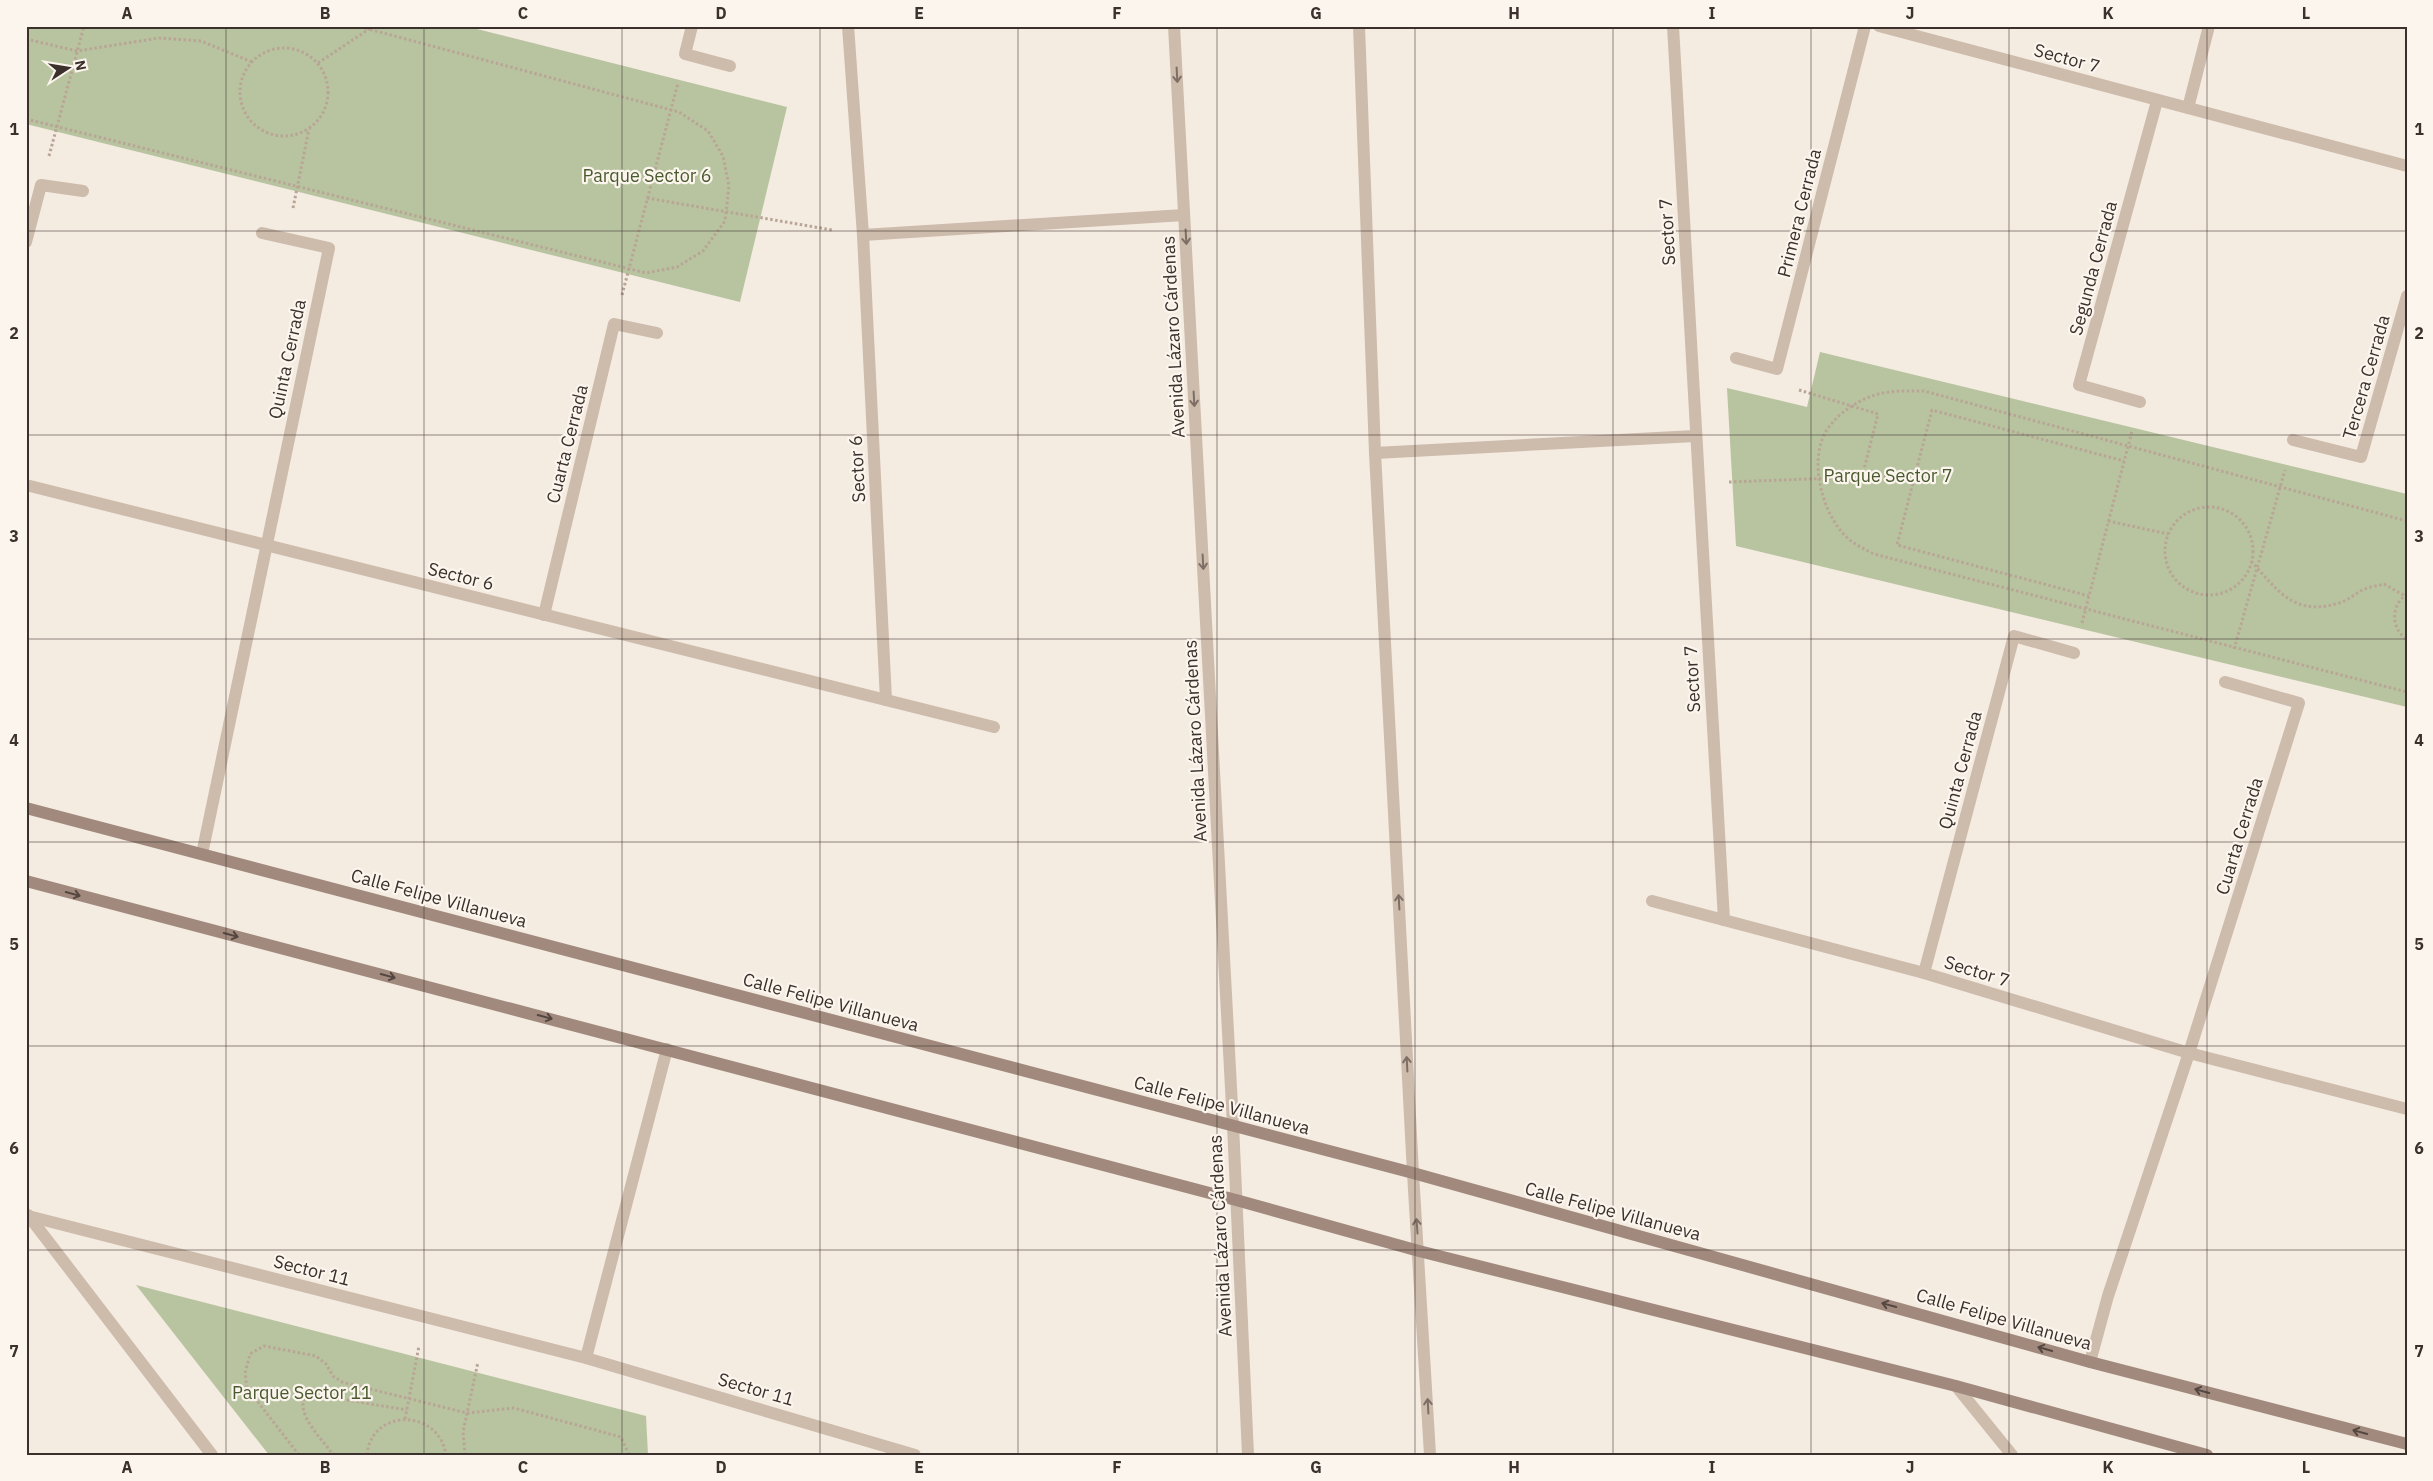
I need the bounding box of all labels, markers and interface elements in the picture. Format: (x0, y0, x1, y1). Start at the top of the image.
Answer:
text: A (122, 3, 133, 23)
text: B (320, 3, 331, 23)
text: C (518, 3, 528, 23)
text: D (715, 3, 727, 23)
text: E (914, 3, 924, 23)
text: F (1112, 3, 1122, 23)
text: G (1310, 3, 1322, 23)
text: H (1508, 3, 1520, 23)
text: I (1709, 3, 1716, 23)
text: J (1906, 3, 1914, 23)
text: K (2102, 3, 2114, 23)
text: L (2302, 3, 2310, 23)
street label: Sector 7 (2031, 38, 2103, 78)
north arrow (42, 42, 92, 92)
text: N (71, 58, 91, 72)
one-way arrow (1172, 67, 1181, 83)
text: 1 (9, 119, 19, 139)
text: 1 (2414, 119, 2424, 139)
street label: Primera Cerrada (1772, 146, 1826, 280)
park label: Parque Sector 6 (582, 164, 712, 187)
street label: Sector 7 (1654, 198, 1680, 266)
street label: Segunda Cerrada (2064, 198, 2122, 338)
one-way arrow (1181, 229, 1190, 245)
street label: Avenida Lázaro Cárdenas (1156, 235, 1190, 439)
street label: Quinta Cerrada (263, 297, 311, 421)
street label: Tercera Cerrada (2337, 312, 2395, 442)
text: 2 (9, 323, 19, 343)
text: 2 (2414, 323, 2424, 343)
street label: Cuarta Cerrada (541, 382, 593, 506)
one-way arrow (1190, 391, 1199, 407)
street label: Sector 6 (844, 435, 870, 503)
park label: Parque Sector 7 (1823, 464, 1953, 487)
text: 3 (9, 526, 19, 546)
text: 3 (2414, 526, 2424, 546)
one-way arrow (1198, 553, 1207, 569)
street label: Sector 6 (426, 557, 496, 595)
street label: Avenida Lázaro Cárdenas (1178, 639, 1212, 843)
street label: Sector 7 (1679, 645, 1705, 713)
street label: Quinta Cerrada (1933, 708, 1987, 832)
text: 4 (9, 730, 19, 750)
text: 4 (2414, 730, 2424, 750)
street label: Cuarta Cerrada (2210, 774, 2268, 898)
street label: Calle Felipe Villanueva (348, 863, 530, 933)
one-way arrow (65, 889, 81, 899)
one-way arrow (1394, 894, 1403, 910)
one-way arrow (222, 931, 238, 940)
text: 5 (9, 934, 19, 954)
text: 5 (2414, 934, 2424, 954)
street label: Sector 7 (1941, 950, 2013, 992)
street label: Calle Felipe Villanueva (740, 967, 922, 1037)
one-way arrow (379, 972, 395, 981)
one-way arrow (537, 1013, 553, 1022)
one-way arrow (1403, 1056, 1412, 1072)
street label: Calle Felipe Villanueva (1131, 1070, 1313, 1140)
street label: Avenida Lázaro Cárdenas (1203, 1134, 1237, 1338)
text: 6 (9, 1138, 19, 1158)
text: 6 (2414, 1138, 2424, 1158)
street label: Calle Felipe Villanueva (1522, 1176, 1704, 1246)
one-way arrow (1412, 1219, 1422, 1235)
street label: Sector 11 (271, 1249, 353, 1291)
street label: Calle Felipe Villanueva (1914, 1283, 2095, 1355)
one-way arrow (1881, 1300, 1897, 1309)
text: 7 (9, 1341, 19, 1361)
text: 7 (2414, 1341, 2424, 1361)
one-way arrow (2038, 1344, 2054, 1354)
street label: Sector 11 (715, 1367, 797, 1411)
park label: Parque Sector 11 (232, 1381, 372, 1404)
one-way arrow (2195, 1386, 2211, 1395)
one-way arrow (1423, 1398, 1432, 1414)
one-way arrow (2352, 1426, 2368, 1436)
text: A (122, 1457, 133, 1477)
text: B (320, 1457, 331, 1477)
text: C (518, 1457, 528, 1477)
text: D (715, 1457, 727, 1477)
text: E (914, 1457, 924, 1477)
text: F (1112, 1457, 1122, 1477)
text: G (1310, 1457, 1322, 1477)
text: H (1508, 1457, 1520, 1477)
text: I (1709, 1457, 1716, 1477)
text: J (1906, 1457, 1914, 1477)
text: K (2102, 1457, 2114, 1477)
text: L (2302, 1457, 2310, 1477)

